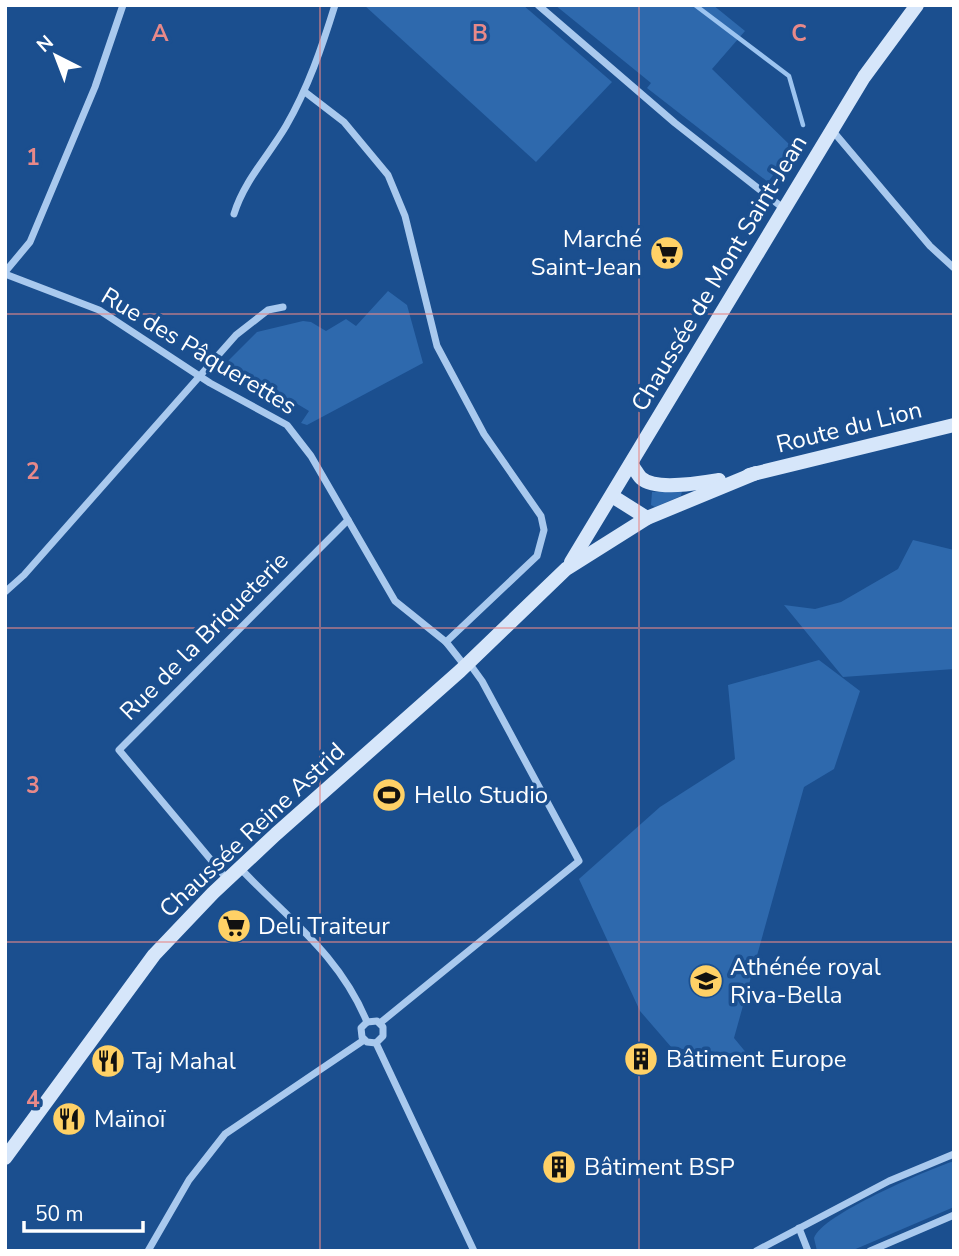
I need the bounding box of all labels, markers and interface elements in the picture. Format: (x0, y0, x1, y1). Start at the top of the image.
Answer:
text: A (151, 18, 169, 49)
text: B (472, 18, 488, 49)
text: C (791, 18, 807, 49)
north arrow (21, 21, 91, 91)
text: N (31, 30, 59, 59)
street label: Chaussée de Mont Saint-Jean (624, 129, 814, 417)
text: 1 (26, 142, 40, 173)
place label: Marché Saint-Jean (531, 223, 642, 283)
supermarket icon: Marché Saint-Jean (648, 234, 686, 272)
street label: Rue des Pâquerettes (95, 280, 303, 422)
street label: Route du Lion (773, 393, 925, 461)
text: 2 (26, 456, 40, 487)
street label: Rue de la Briqueterie (113, 545, 295, 727)
street label: Chaussée Reine Astrid (152, 736, 352, 924)
text: 3 (26, 770, 40, 801)
sports icon: Hello Studio (370, 776, 408, 814)
place label: Hello Studio (414, 779, 548, 811)
supermarket icon: Deli Traiteur (215, 907, 253, 945)
place label: Deli Traiteur (258, 910, 390, 942)
place label: Athénée royal Riva-Bella (730, 951, 881, 1011)
school or university icon: Athénée royal Riva-Bella (687, 962, 725, 1000)
building icon: Bâtiment Europe (622, 1040, 660, 1078)
restaurant icon: Taj Mahal (89, 1042, 127, 1080)
place label: Bâtiment Europe (666, 1043, 846, 1075)
place label: Taj Mahal (132, 1045, 236, 1077)
text: 4 (26, 1084, 40, 1115)
restaurant icon: Maïnoï (50, 1100, 88, 1138)
place label: Maïnoï (94, 1103, 166, 1135)
building icon: Bâtiment BSP (540, 1148, 578, 1186)
place label: Bâtiment BSP (584, 1151, 735, 1183)
scale bar (24, 1190, 144, 1234)
text: 50 m (35, 1200, 84, 1228)

